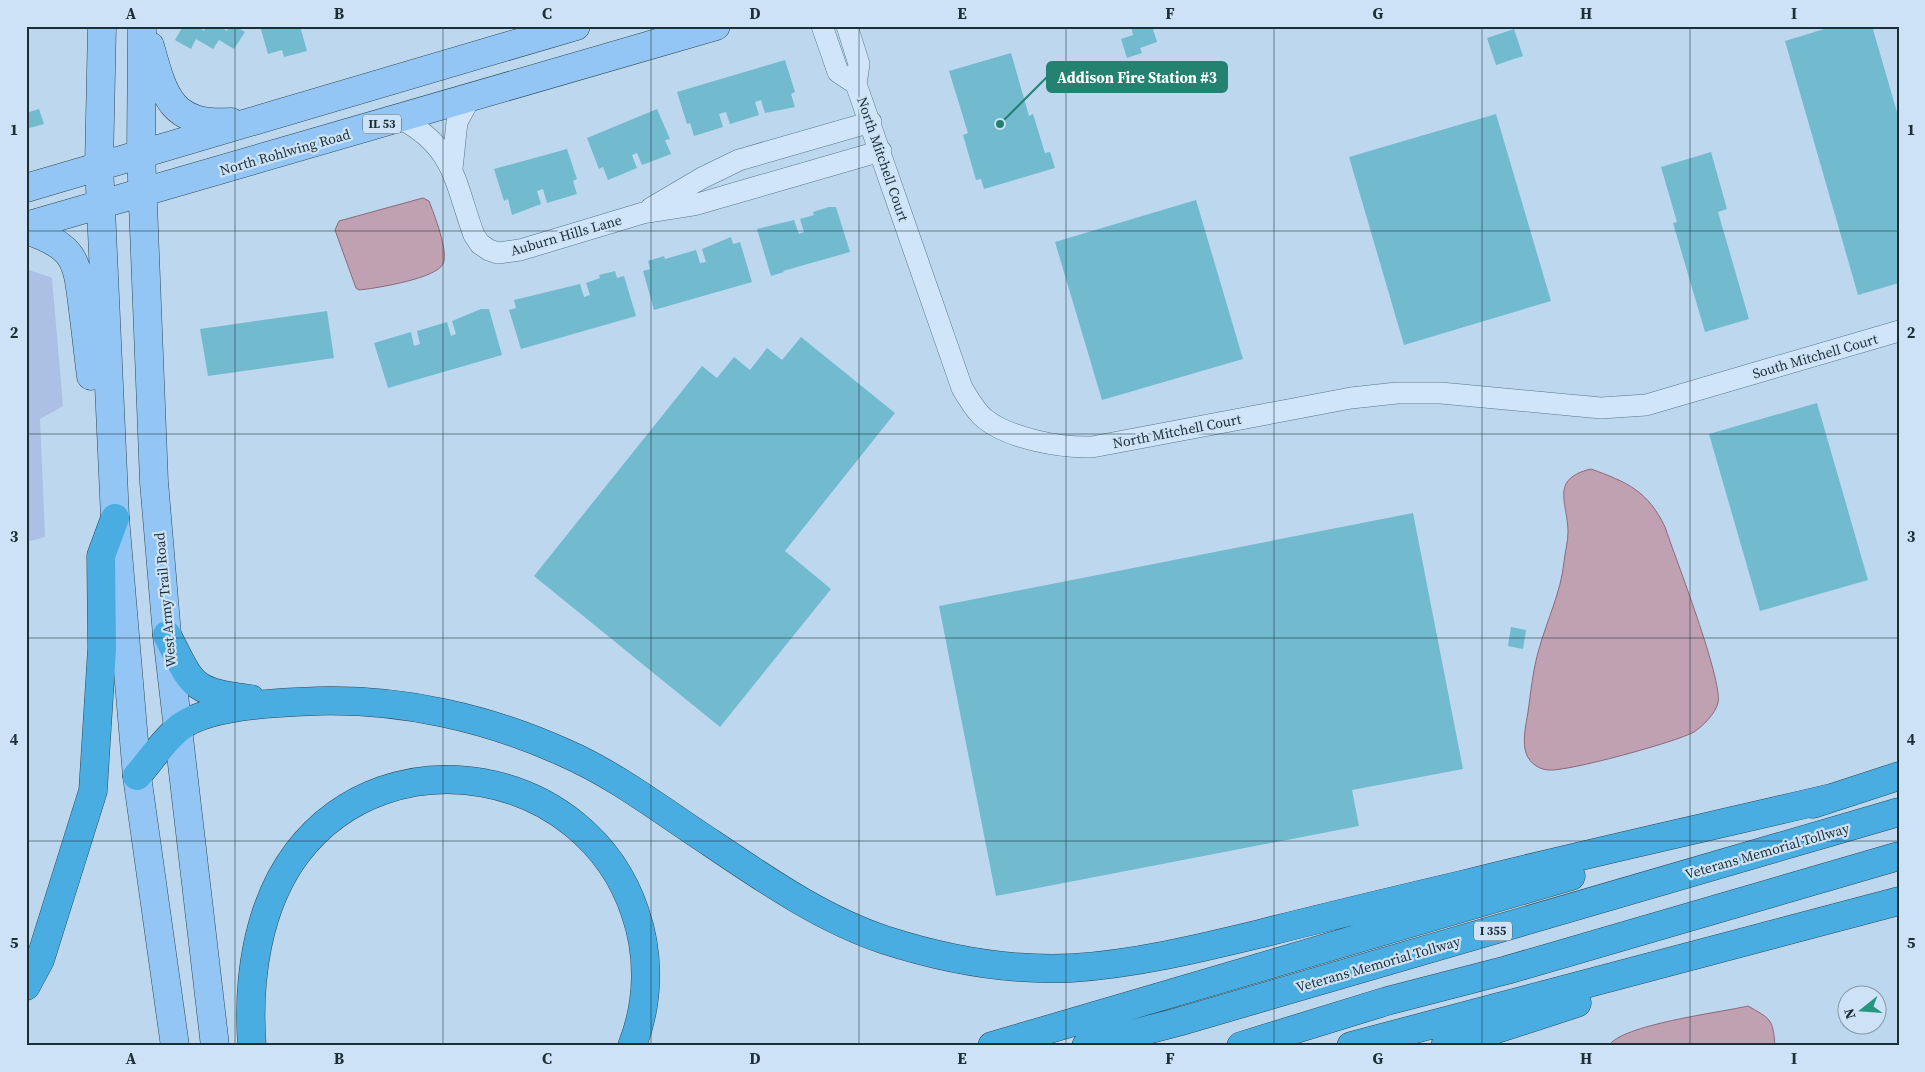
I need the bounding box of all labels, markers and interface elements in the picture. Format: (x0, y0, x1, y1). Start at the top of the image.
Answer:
text: A (126, 2, 137, 24)
text: B (334, 2, 345, 24)
text: C (542, 2, 552, 24)
text: D (749, 2, 761, 24)
text: E (957, 2, 967, 24)
text: F (1165, 2, 1175, 24)
text: G (1373, 2, 1384, 24)
text: H (1580, 2, 1592, 24)
text: I (1791, 2, 1797, 24)
callout: Addison Fire Station #3 (1047, 62, 1227, 92)
text: Addison Fire Station #3 (1057, 67, 1217, 88)
street label: North Mitchell Court (852, 94, 914, 224)
road number: IL 53 (363, 115, 401, 134)
text: 1 (10, 118, 18, 140)
text: 1 (1907, 118, 1915, 140)
street label: North Rohlwing Road (217, 124, 353, 180)
street label: Auburn Hills Lane (508, 210, 624, 260)
text: 2 (10, 321, 19, 343)
text: 2 (1907, 321, 1916, 343)
street label: South Mitchell Court (1750, 328, 1880, 383)
street label: North Mitchell Court (1111, 409, 1243, 453)
text: 3 (10, 525, 19, 547)
text: 3 (1907, 525, 1916, 547)
street label: West Army Trail Road (149, 532, 181, 668)
text: 4 (10, 728, 19, 750)
text: 4 (1907, 728, 1916, 750)
street label: Veterans Memorial Tollway (1683, 818, 1852, 884)
road number: I 355 (1474, 921, 1512, 940)
text: 5 (10, 931, 19, 953)
street label: Veterans Memorial Tollway (1294, 931, 1463, 997)
text: 5 (1907, 931, 1916, 953)
north arrow (1838, 984, 1888, 1034)
text: N (1839, 1006, 1861, 1022)
text: A (126, 1047, 137, 1069)
text: B (334, 1047, 345, 1069)
text: C (542, 1047, 552, 1069)
text: D (749, 1047, 761, 1069)
text: E (957, 1047, 967, 1069)
text: F (1165, 1047, 1175, 1069)
text: G (1373, 1047, 1384, 1069)
text: H (1580, 1047, 1592, 1069)
text: I (1791, 1047, 1797, 1069)

